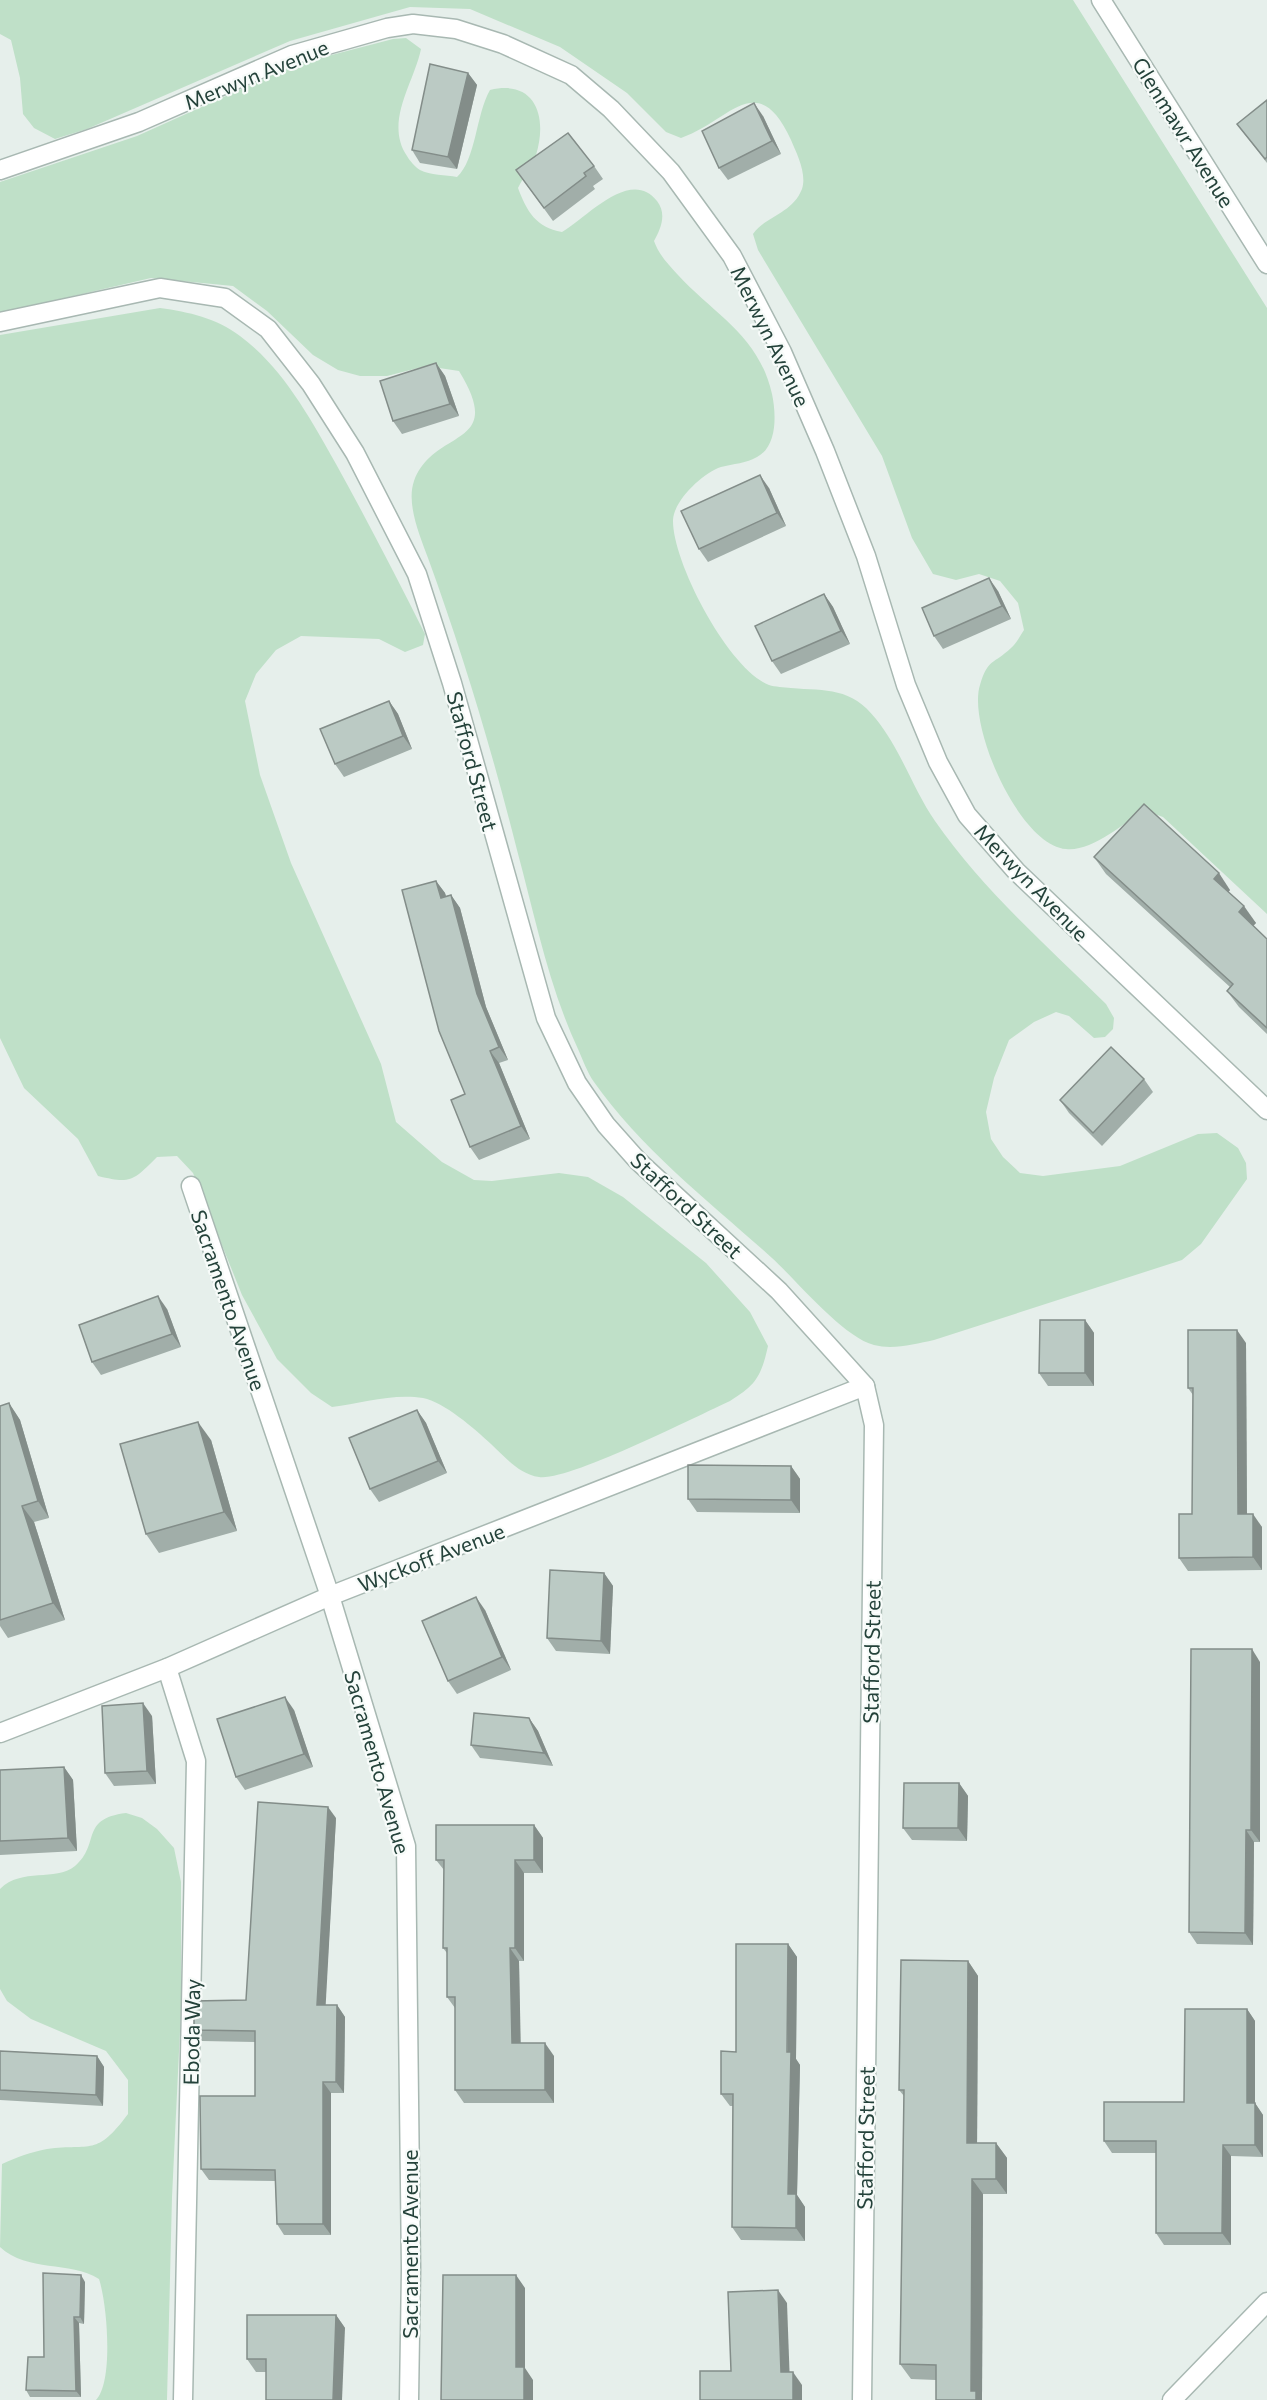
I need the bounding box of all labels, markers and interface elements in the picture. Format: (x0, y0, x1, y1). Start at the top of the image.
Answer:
street label: Merwyn Avenue (180, 34, 332, 114)
street label: Glenmawr Avenue (1128, 52, 1240, 212)
street label: Merwyn Avenue (726, 262, 816, 410)
street label: Stafford Street (442, 689, 504, 833)
street label: Merwyn Avenue (970, 818, 1094, 946)
street label: Stafford Street (626, 1147, 748, 1263)
street label: Sacramento Avenue (186, 1206, 272, 1394)
street label: Wyckoff Avenue (354, 1518, 508, 1596)
street label: Stafford Street (857, 1580, 885, 1724)
street label: Sacramento Avenue (340, 1668, 416, 1856)
street label: Eboda Way (178, 1978, 204, 2085)
street label: Stafford Street (851, 2066, 879, 2210)
street label: Sacramento Avenue (397, 2149, 422, 2339)

